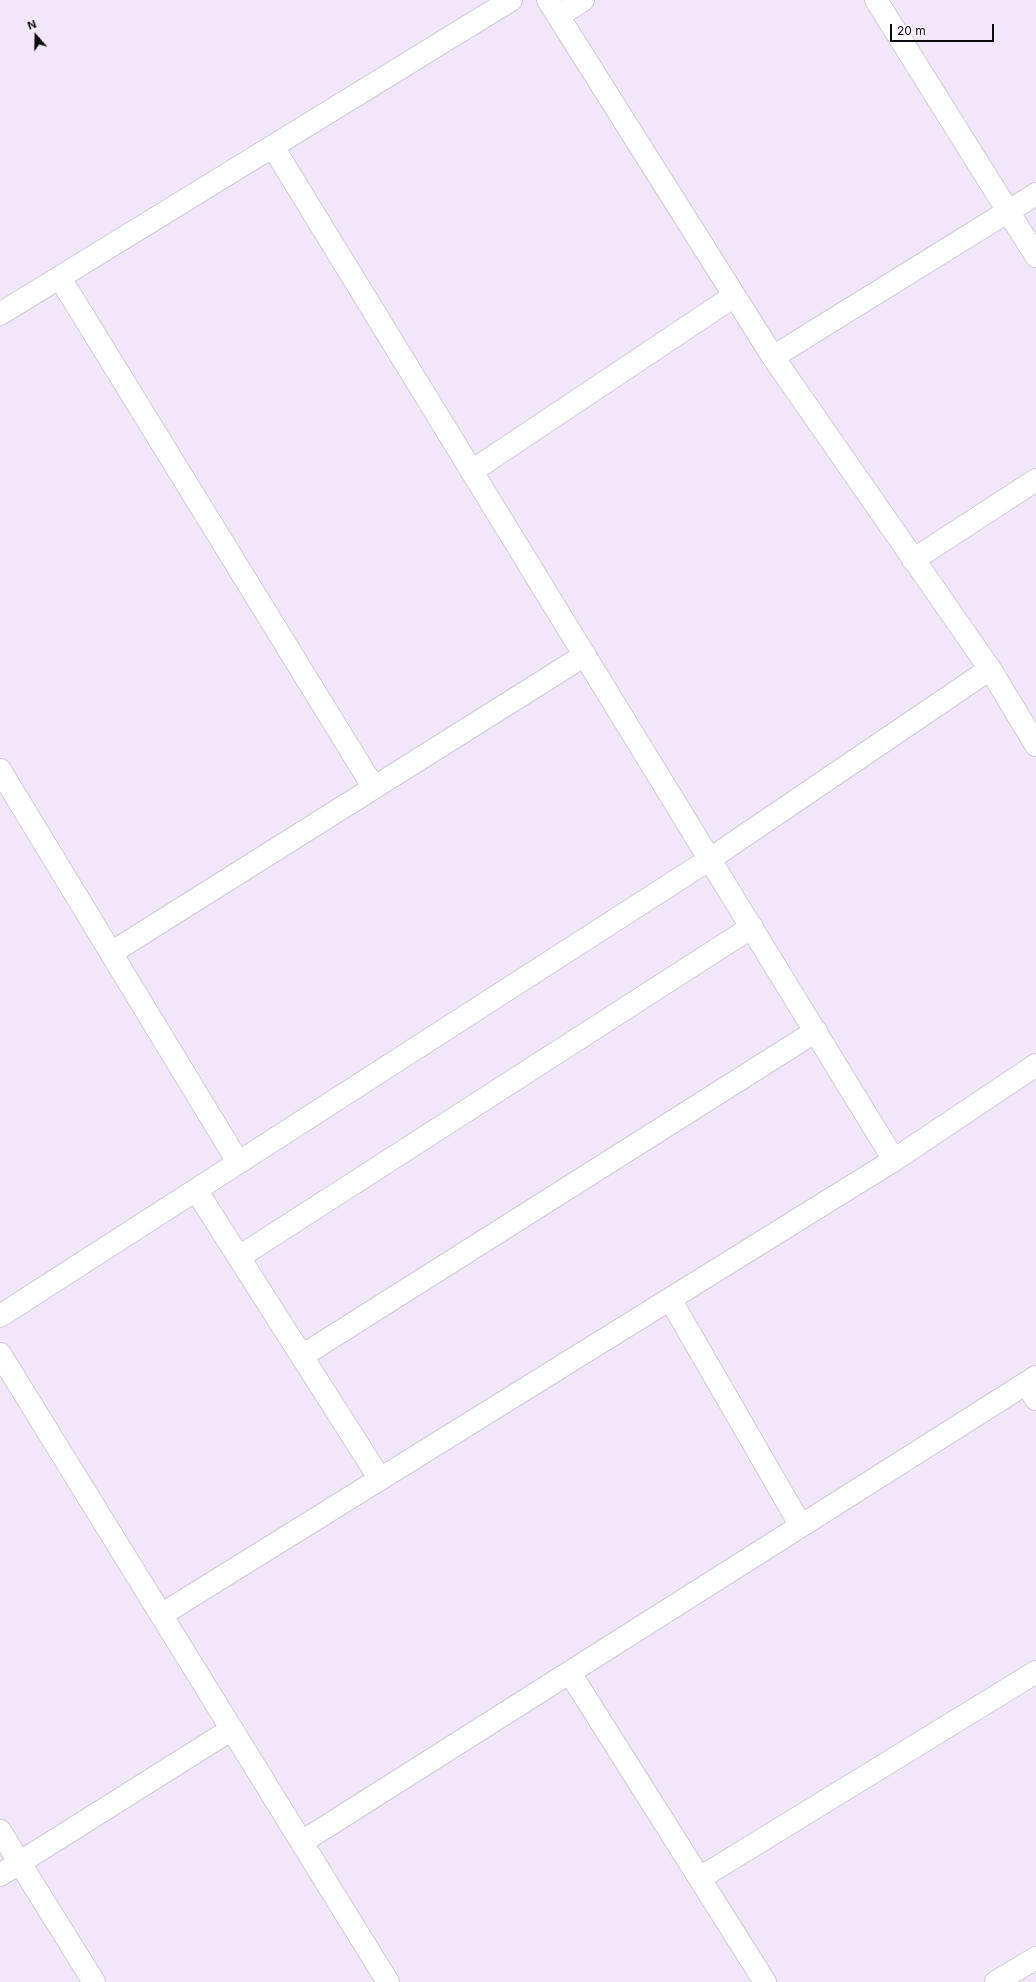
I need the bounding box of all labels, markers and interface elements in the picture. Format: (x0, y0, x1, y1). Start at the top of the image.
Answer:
north arrow (16, 16, 56, 56)
scale bar (892, 16, 996, 42)
text: N (26, 17, 38, 33)
text: 20 m (897, 23, 926, 38)

